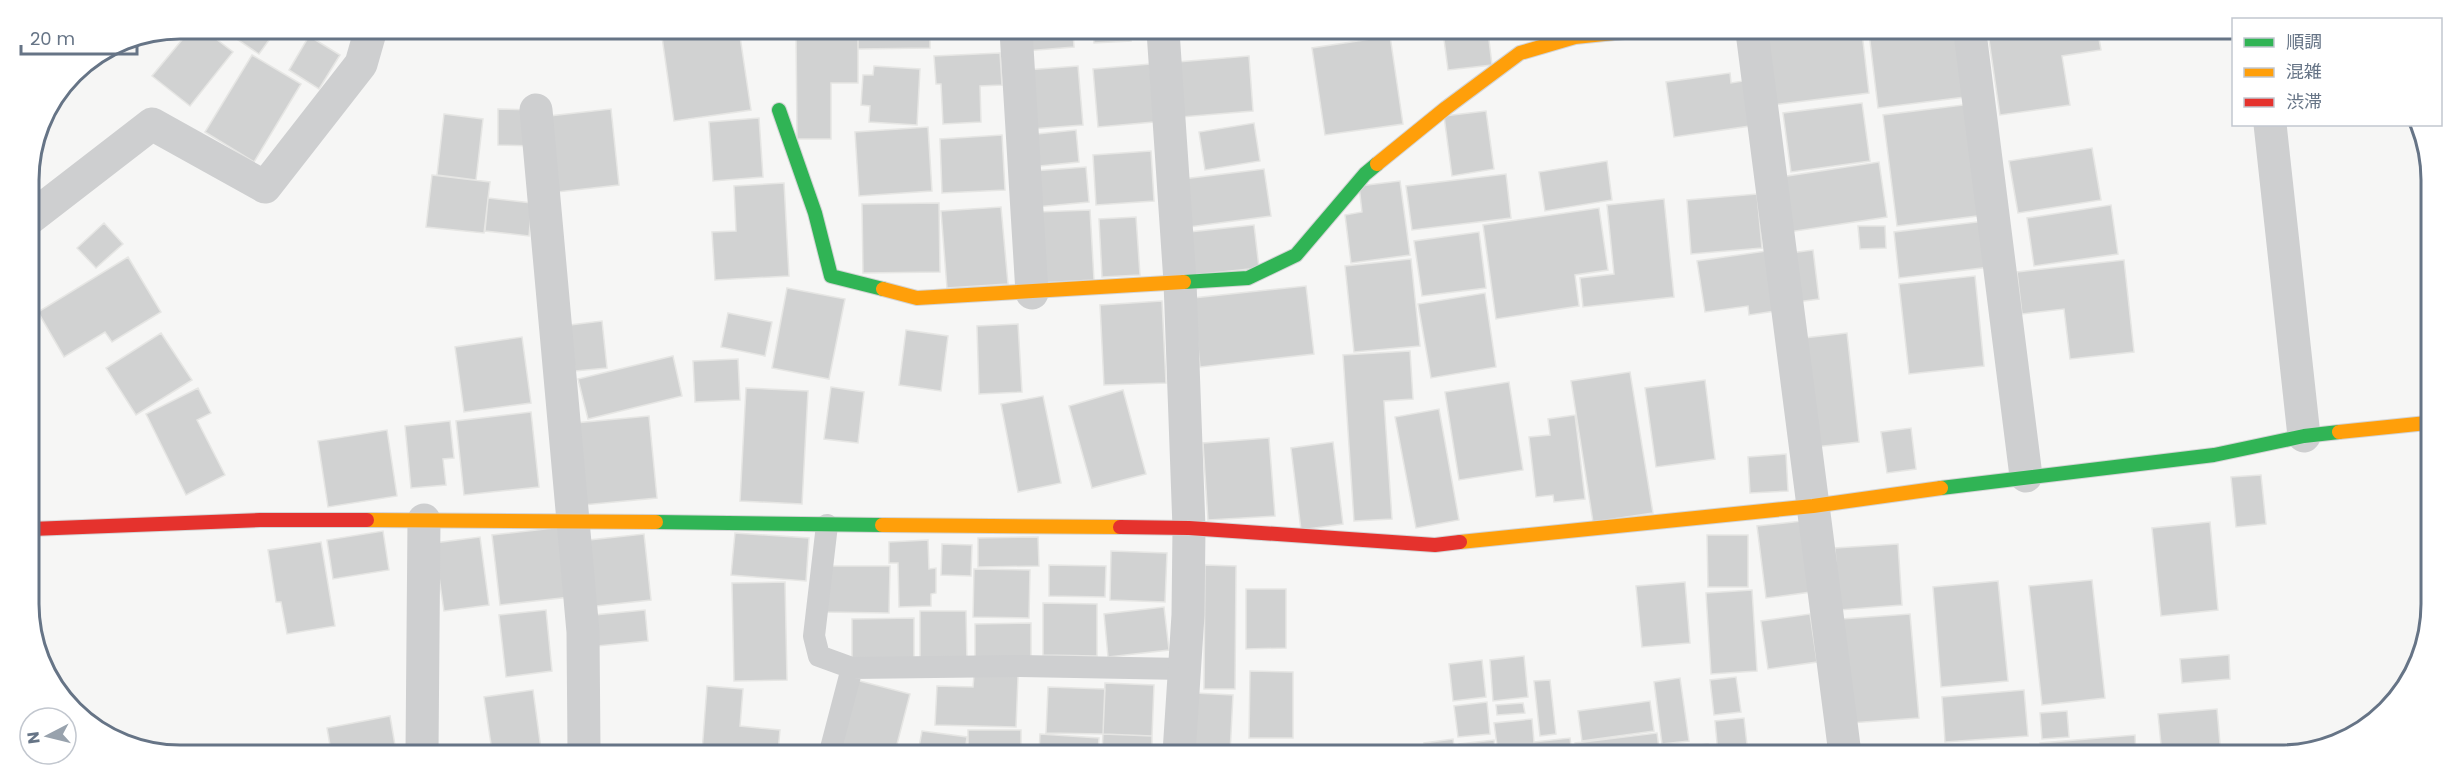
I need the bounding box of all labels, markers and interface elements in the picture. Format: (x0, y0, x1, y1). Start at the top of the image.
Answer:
scale bar (21, 18, 136, 56)
legend (2232, 18, 2442, 126)
text: 20 m (30, 26, 75, 51)
text: 順調 (2286, 29, 2322, 54)
text: 混雑 (2286, 59, 2322, 84)
text: 渋滞 (2286, 89, 2322, 114)
north arrow (18, 706, 78, 766)
text: N (21, 730, 46, 745)

